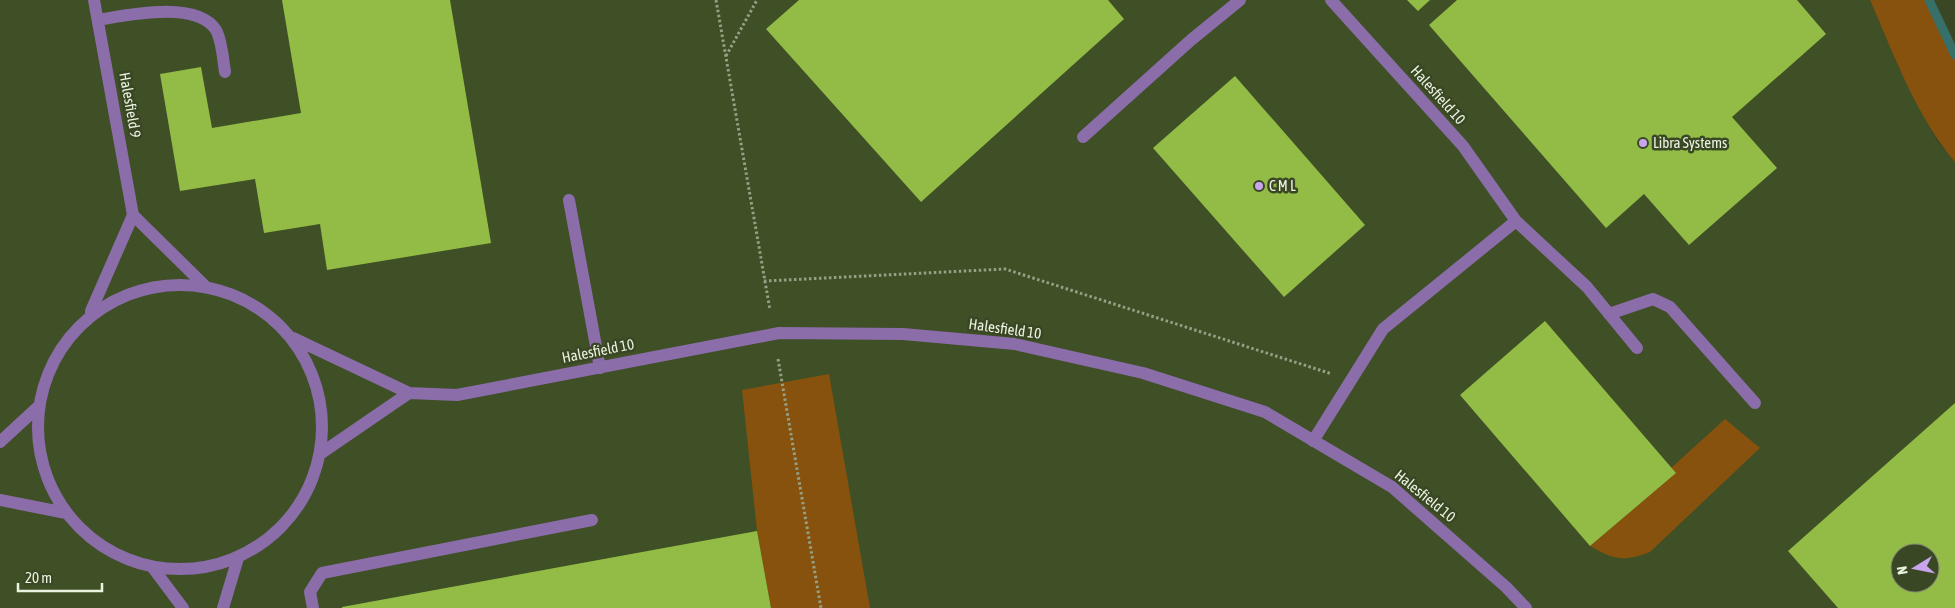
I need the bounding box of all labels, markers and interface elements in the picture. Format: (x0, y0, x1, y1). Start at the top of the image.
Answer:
street label: Halesfield 10 (1408, 62, 1469, 128)
street label: Halesfield 9 (116, 71, 145, 139)
place label: Libra Systems (1653, 134, 1727, 151)
marker: Libra Systems (1637, 137, 1649, 149)
place label: C M L (1269, 177, 1296, 194)
marker: C M L (1253, 180, 1265, 192)
street label: Halesfield 10 (968, 315, 1042, 342)
street label: Halesfield 10 (560, 335, 635, 366)
street label: Halesfield 10 (1392, 466, 1459, 525)
north arrow (1890, 543, 1940, 593)
scale bar (18, 560, 101, 592)
text: N (1894, 565, 1911, 576)
text: 20 m (25, 569, 52, 586)

